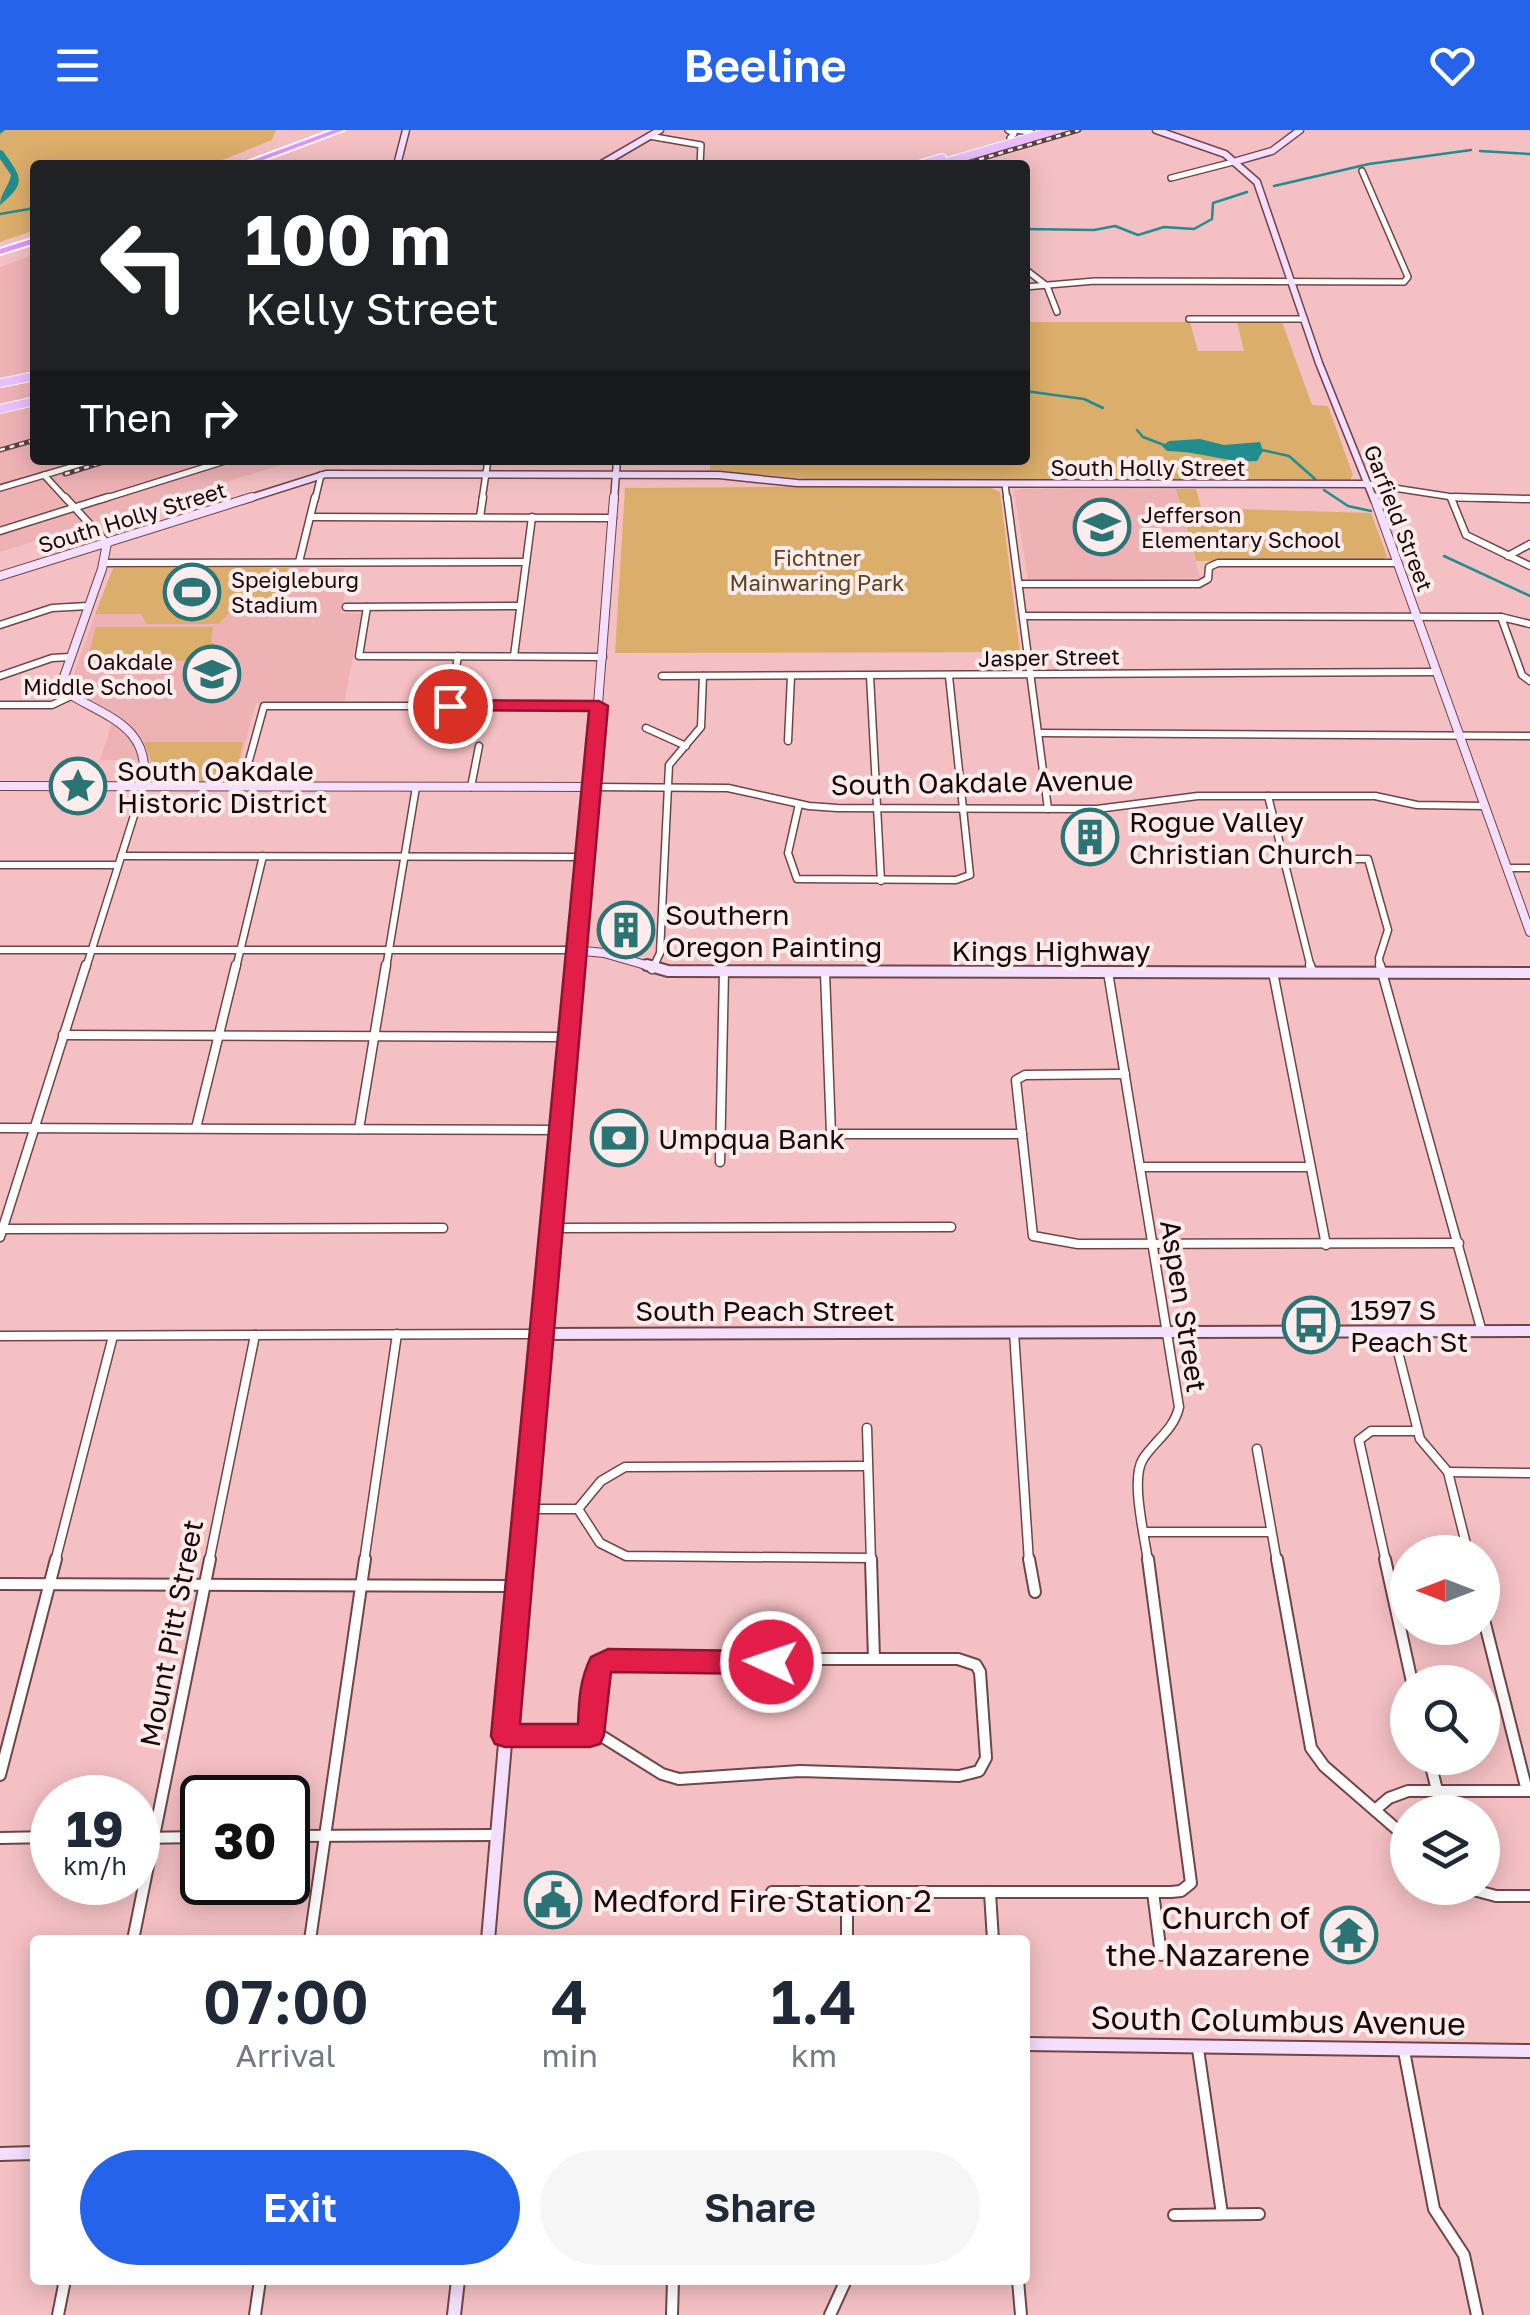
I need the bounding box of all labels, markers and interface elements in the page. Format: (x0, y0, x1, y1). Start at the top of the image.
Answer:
icon: menu (50, 38, 105, 93)
text: Beeline (683, 38, 847, 92)
icon: heart (1425, 38, 1480, 93)
text: 100 m (245, 196, 451, 280)
icon: left (80, 200, 210, 330)
text: Kelly Street (245, 281, 499, 335)
icon: right (192, 390, 247, 445)
text: Then (80, 395, 172, 440)
street label: Garfield Street (1359, 441, 1439, 595)
street label: South Holly Street (1051, 454, 1245, 481)
street label: South Holly Street (35, 476, 229, 558)
school or university icon: Jefferson Elementary School (1072, 497, 1132, 557)
place label: Jefferson Elementary School (1141, 501, 1341, 553)
park label: Fichtner Mainwaring Park (729, 544, 905, 596)
sports icon: Speigleburg Stadium (162, 562, 222, 622)
place label: Speigleburg Stadium (231, 566, 359, 618)
street label: Jasper Street (978, 642, 1120, 672)
school or university icon: Oakdale Middle School (182, 644, 242, 704)
place label: Oakdale Middle School (23, 648, 173, 700)
pin (408, 664, 493, 749)
icon: arrive (423, 679, 478, 734)
place label: South Oakdale Historic District (117, 754, 327, 819)
place icon: South Oakdale Historic District (48, 756, 108, 816)
street label: South Oakdale Avenue (830, 763, 1134, 801)
place label: Rogue Valley Christian Church (1129, 805, 1354, 870)
building icon: Rogue Valley Christian Church (1060, 807, 1120, 867)
place label: Southern Oregon Painting (665, 898, 882, 963)
building icon: Southern Oregon Painting (596, 900, 656, 960)
street label: Kings Highway (951, 934, 1151, 967)
bank icon: Umpqua Bank (589, 1108, 649, 1168)
place label: Umpqua Bank (658, 1122, 845, 1155)
street label: Aspen Street (1154, 1217, 1214, 1395)
place label: 1597 S Peach St (1350, 1293, 1468, 1358)
street label: South Peach Street (635, 1294, 895, 1327)
bus stop icon: 1597 S Peach St (1281, 1295, 1341, 1355)
street label: Mount Pitt Street (133, 1517, 209, 1749)
north arrow (1390, 1535, 1500, 1645)
map controls (1390, 1535, 1500, 1905)
position arrow (719, 1610, 823, 1714)
button: search (1390, 1665, 1500, 1775)
speed limit sign: 30 (180, 1775, 310, 1905)
button: layers (1390, 1795, 1500, 1905)
text: 19 (66, 1798, 124, 1858)
text: km/h (63, 1850, 127, 1881)
public building icon: Medford Fire Station 2 (523, 1870, 583, 1930)
place label: Medford Fire Station 2 (592, 1881, 932, 1919)
place label: Church of the Nazarene (1105, 1898, 1310, 1973)
temple icon: Church of the Nazarene (1319, 1905, 1379, 1965)
text: 07:00 (203, 1965, 369, 2037)
text: 4 (551, 1965, 589, 2037)
text: 1.4 (771, 1965, 857, 2037)
street label: South Columbus Avenue (1090, 1998, 1466, 2042)
text: Arrival (236, 2036, 336, 2074)
text: min (541, 2036, 598, 2074)
text: km (791, 2036, 837, 2074)
button: Exit (80, 2150, 520, 2265)
button: Share (540, 2150, 980, 2265)

